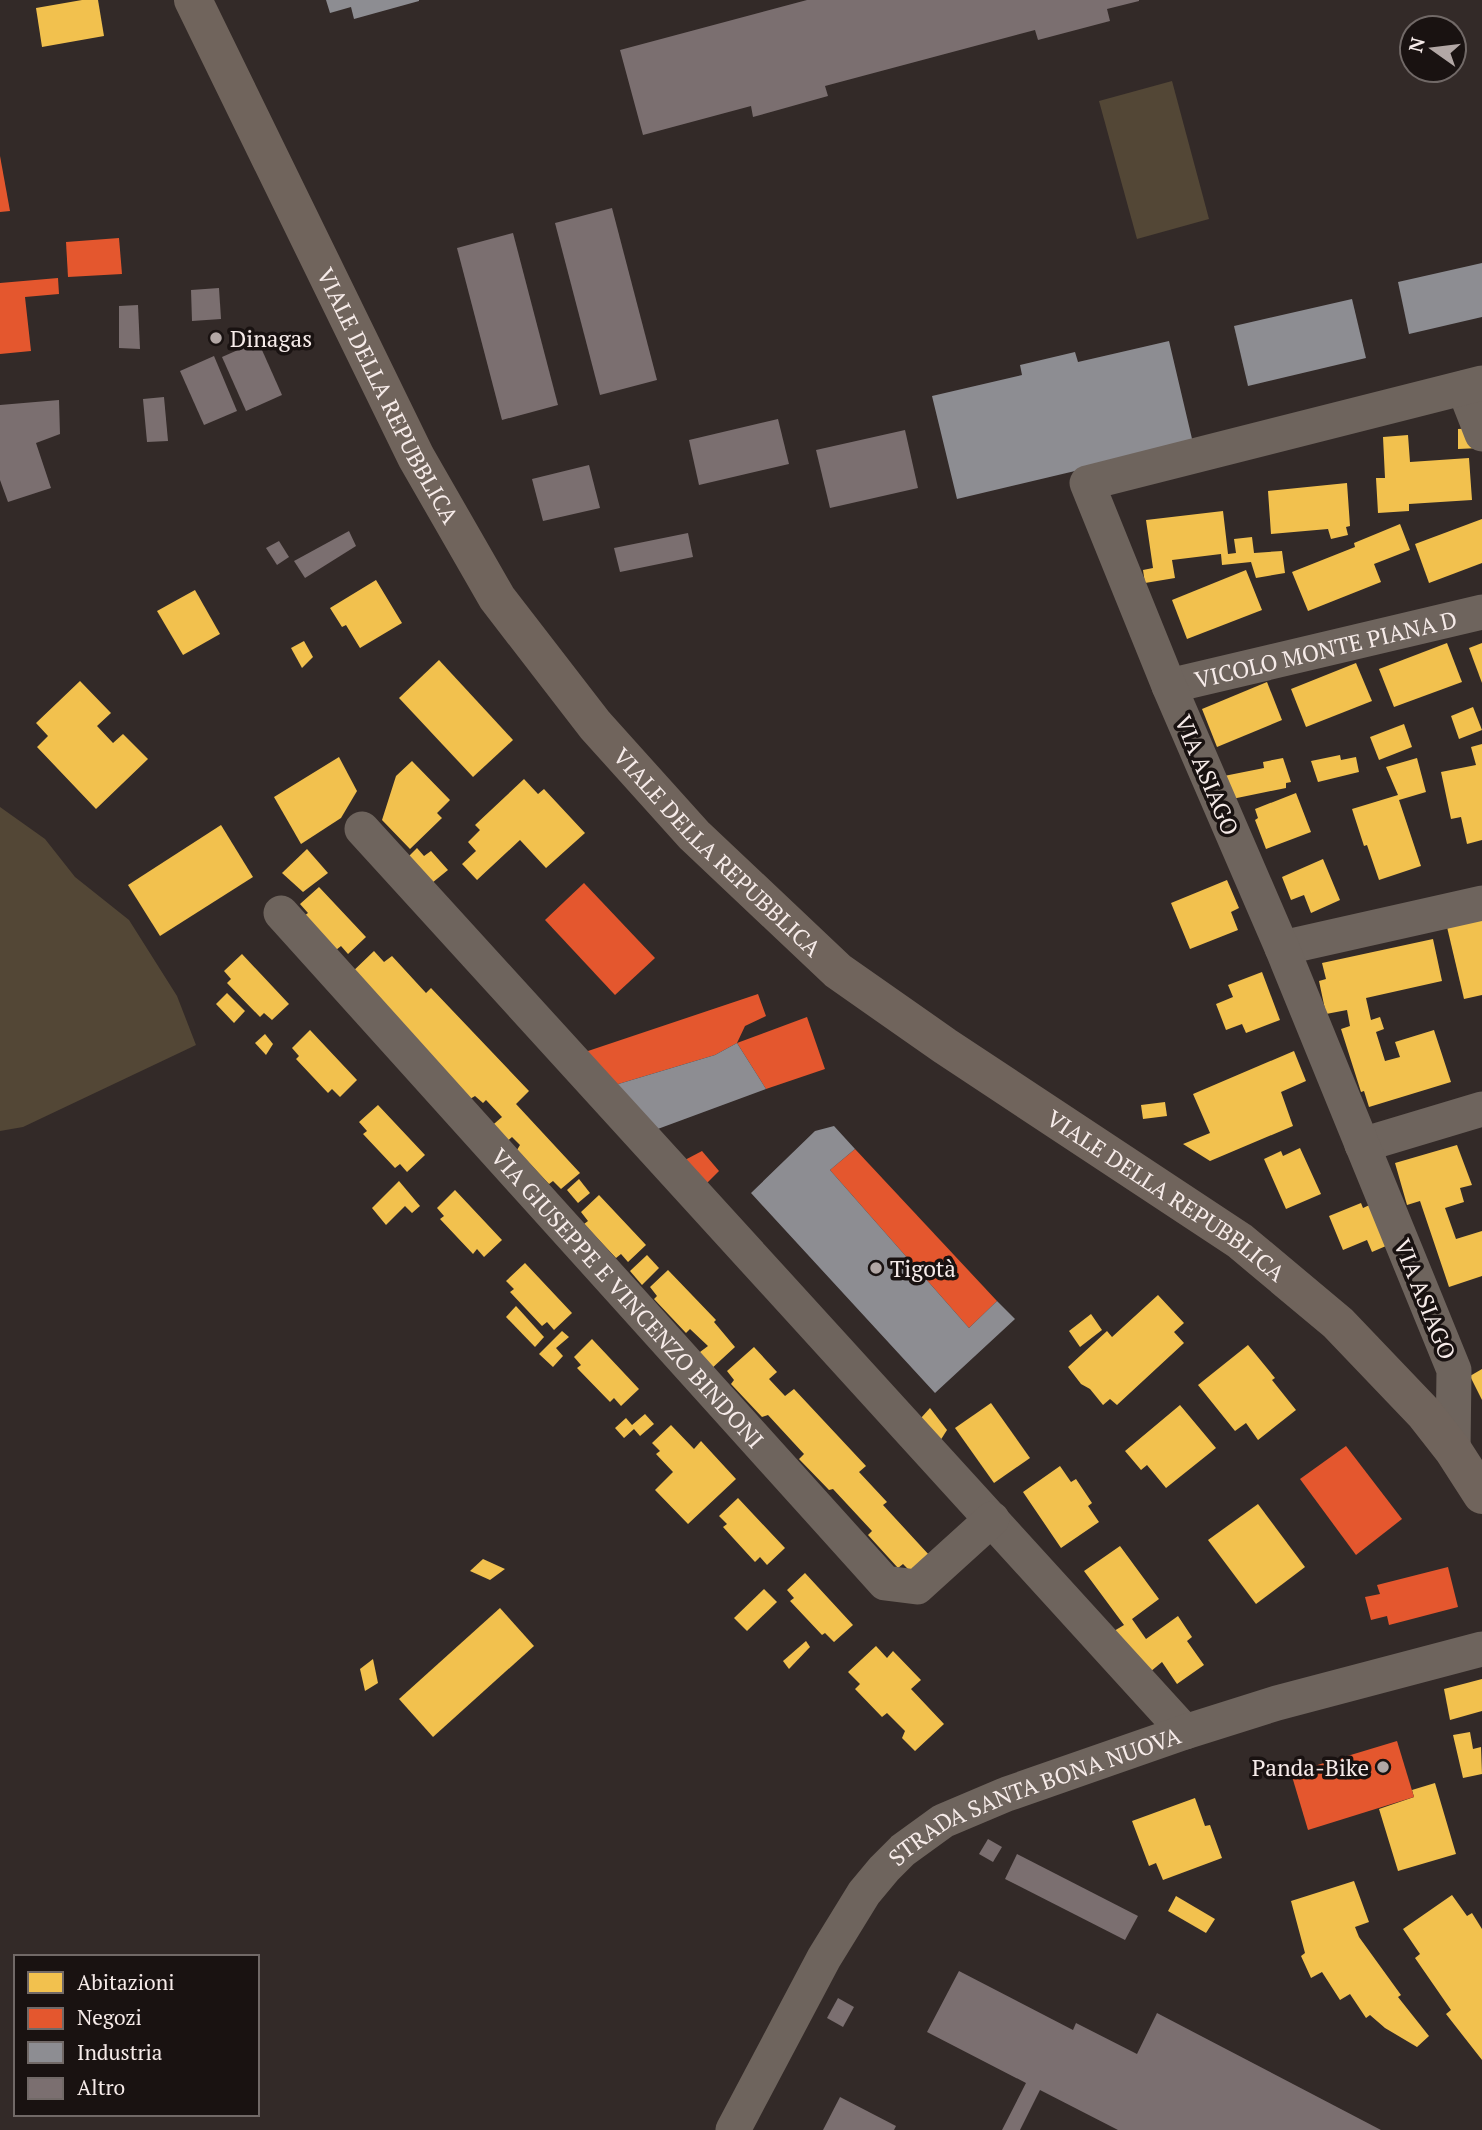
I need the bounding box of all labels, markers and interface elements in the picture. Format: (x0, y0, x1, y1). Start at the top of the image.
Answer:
north arrow (1398, 14, 1468, 84)
text: N (1402, 34, 1430, 55)
street label: VIALE DELLA REPUBBLICA (310, 262, 467, 529)
place label: Dinagas (230, 323, 312, 354)
marker: Dinagas (208, 330, 224, 346)
street label: VICOLO MONTE PIANA D (1191, 603, 1460, 695)
street label: VIA ASIAGO (1168, 710, 1246, 840)
street label: VIALE DELLA REPUBBLICA (607, 741, 829, 963)
street label: VIALE DELLA REPUBBLICA (1041, 1102, 1292, 1288)
street label: VIA GIUSEPPE E VINCENZO BINDONI (484, 1141, 771, 1454)
street label: VIA ASIAGO (1387, 1234, 1463, 1364)
place label: Tigotà (890, 1253, 956, 1284)
marker: Tigotà (868, 1260, 884, 1276)
street label: STRADA SANTA BONA NUOVA (881, 1719, 1185, 1872)
place label: Panda-Bike (1252, 1752, 1369, 1783)
marker: Panda-Bike (1375, 1759, 1391, 1775)
legend (14, 1955, 259, 2116)
text: Abitazioni (77, 1968, 174, 1996)
text: Negozi (77, 2003, 142, 2031)
text: Industria (77, 2038, 163, 2066)
text: Altro (77, 2073, 125, 2101)

